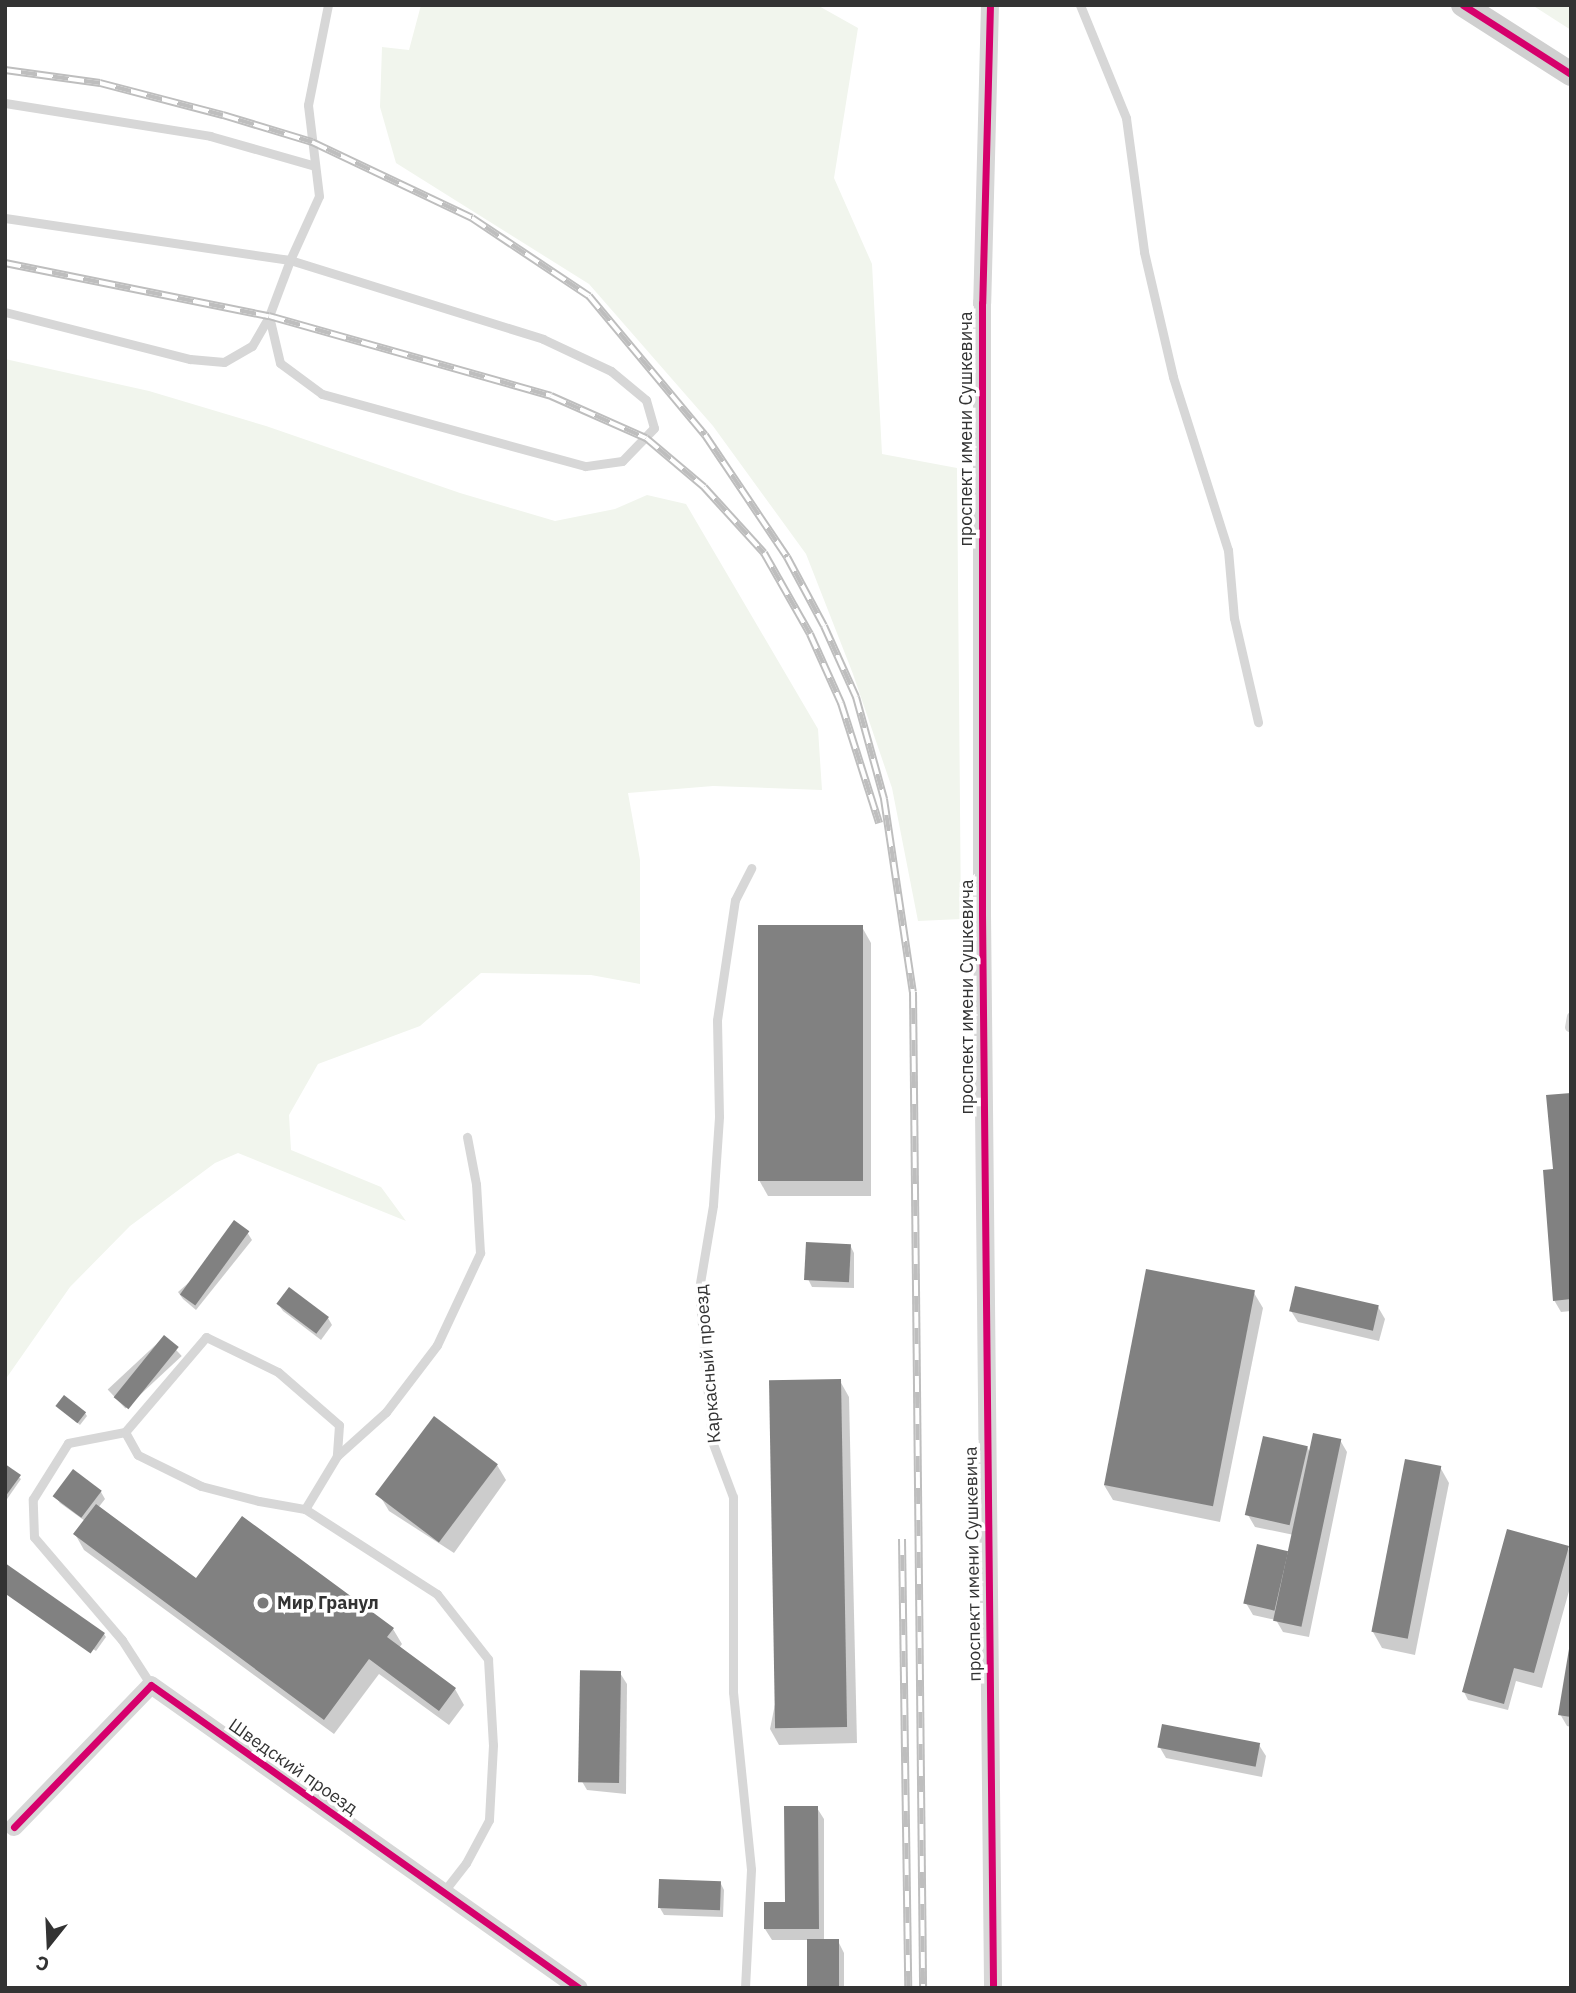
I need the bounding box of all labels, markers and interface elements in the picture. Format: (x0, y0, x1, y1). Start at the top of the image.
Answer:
street label: проспект имени Сушкевича (955, 311, 977, 547)
street label: проспект имени Сушкевича (956, 879, 978, 1115)
street label: Каркасный проезд (690, 1284, 726, 1444)
street label: проспект имени Сушкевича (960, 1446, 986, 1682)
place label: Мир Гранул (277, 1592, 379, 1614)
marker: Мир Гранул (255, 1595, 271, 1611)
street label: Шведский проезд (224, 1714, 362, 1820)
north arrow (14, 1909, 84, 1979)
text: С (33, 1951, 52, 1977)

